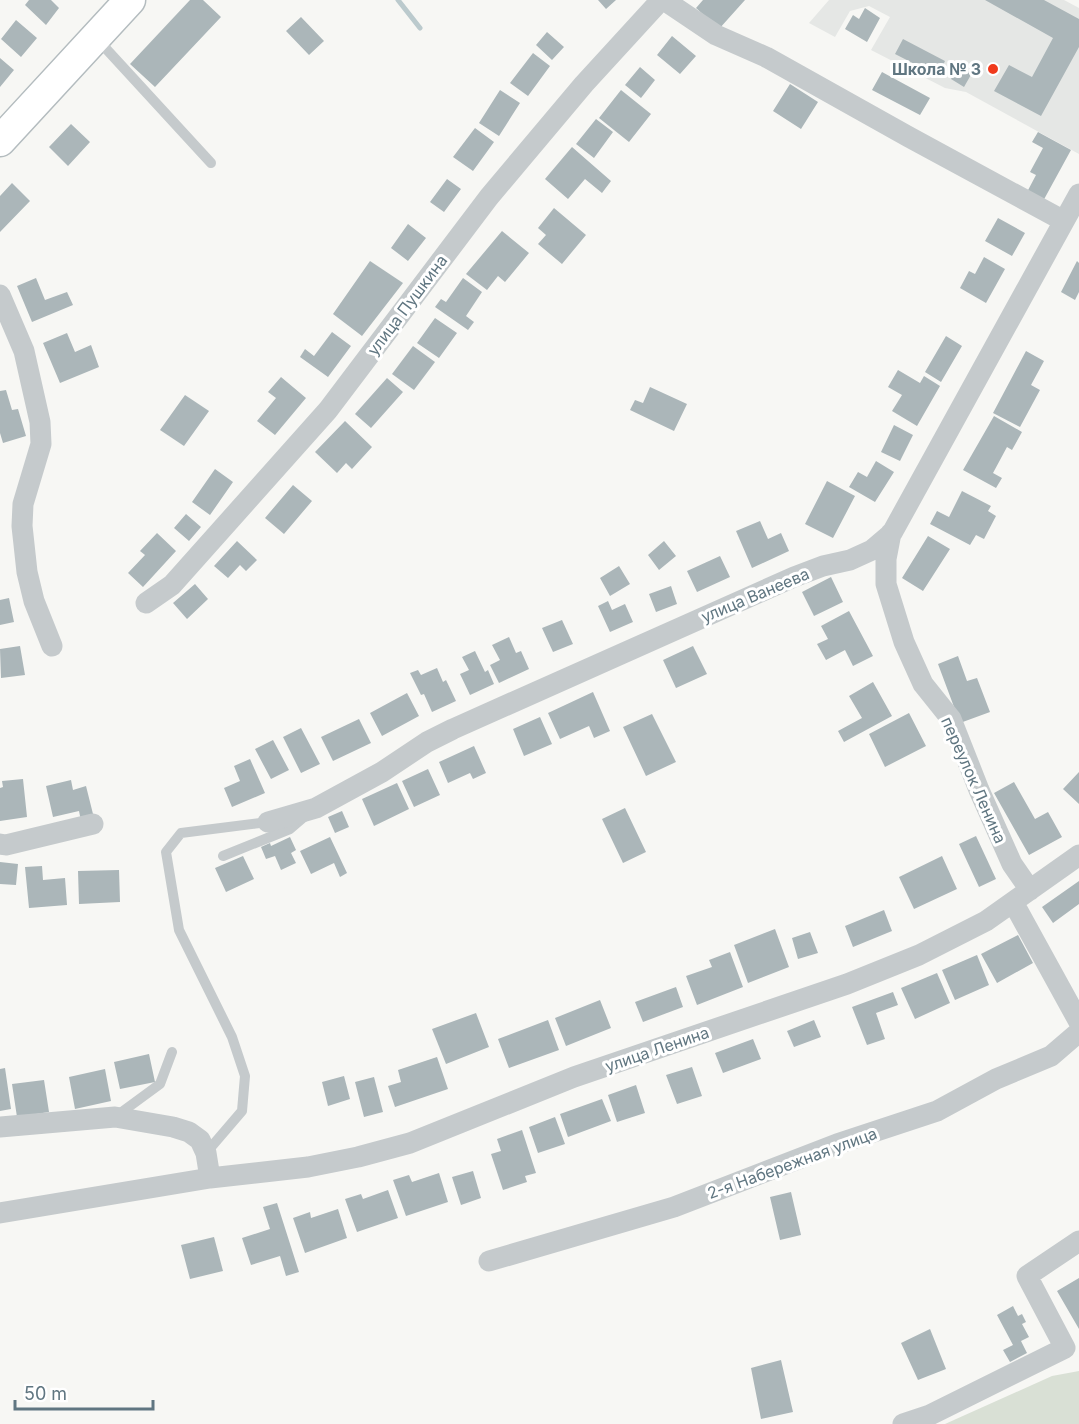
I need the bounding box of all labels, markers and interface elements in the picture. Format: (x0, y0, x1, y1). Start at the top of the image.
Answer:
place label: Школа № 3 (892, 59, 981, 79)
marker: Школа № 3 (986, 62, 1000, 76)
street label: улица Пушкина (363, 251, 451, 359)
street label: улица Ванеева (698, 563, 812, 627)
street label: переулок Ленина (937, 714, 1011, 846)
street label: улица Ленина (602, 1022, 712, 1076)
street label: 2-я Набережная улица (704, 1123, 880, 1203)
scale bar (15, 1373, 153, 1411)
text: 50 m (24, 1383, 67, 1404)

